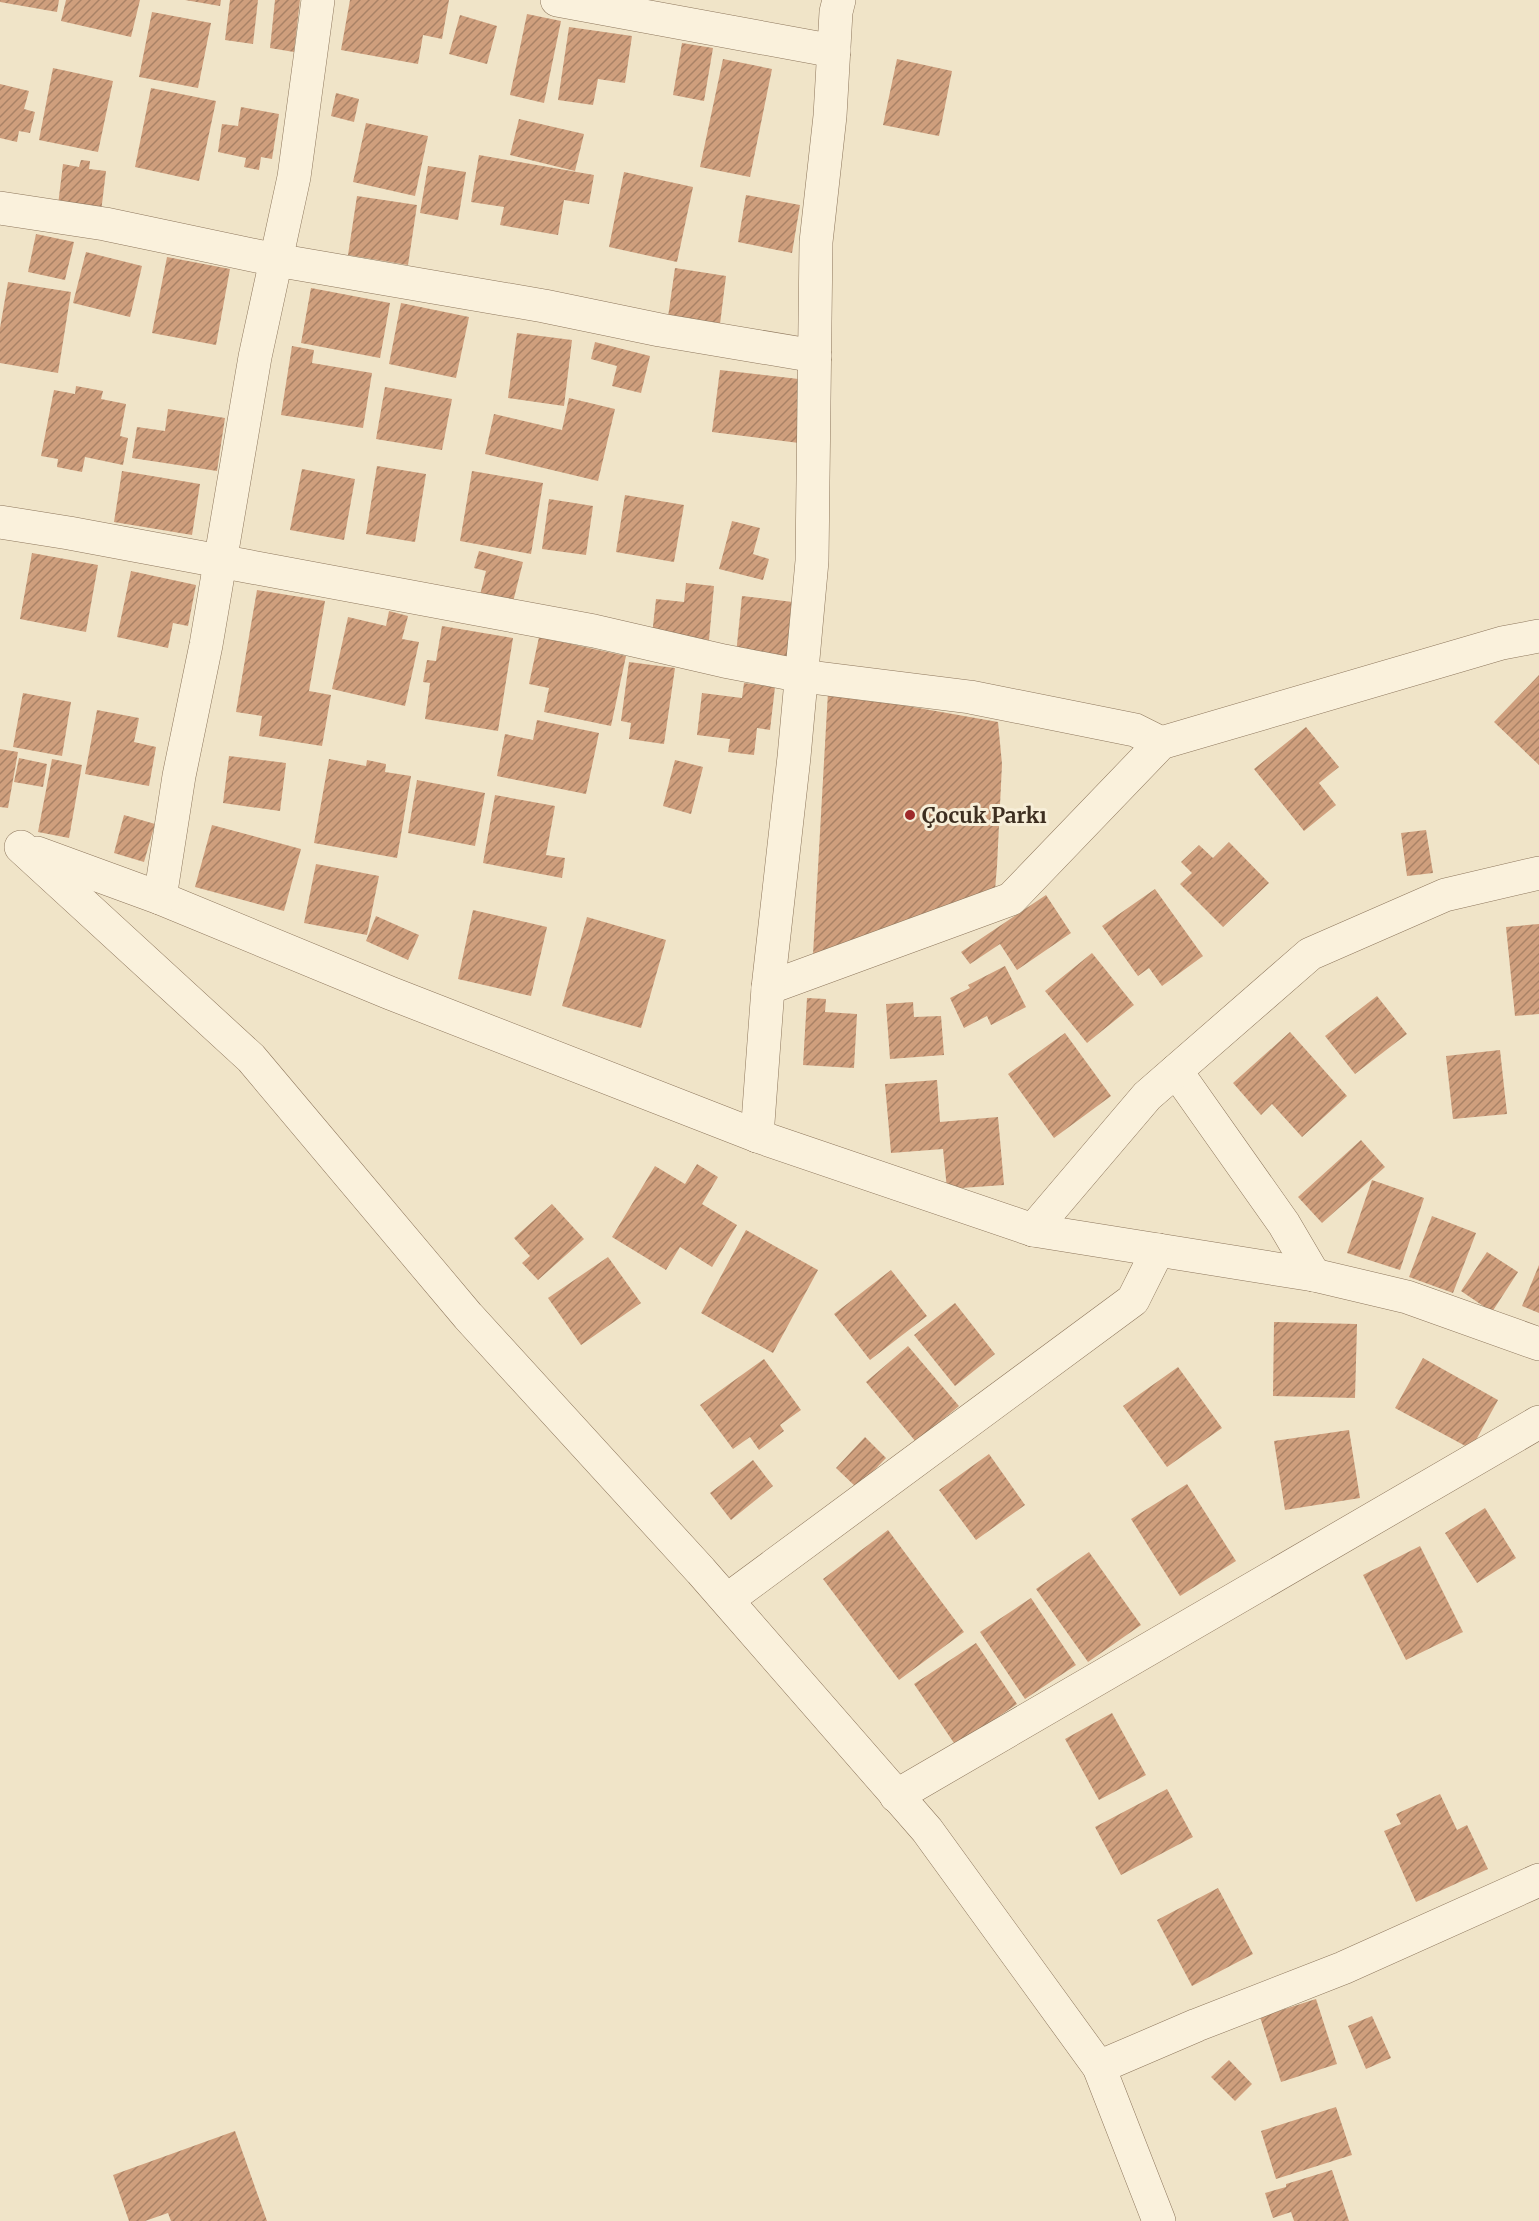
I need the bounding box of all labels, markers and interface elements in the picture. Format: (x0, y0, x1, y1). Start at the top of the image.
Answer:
place label: Çocuk Parkı (922, 802, 1047, 829)
marker: Çocuk Parkı (903, 808, 917, 822)

